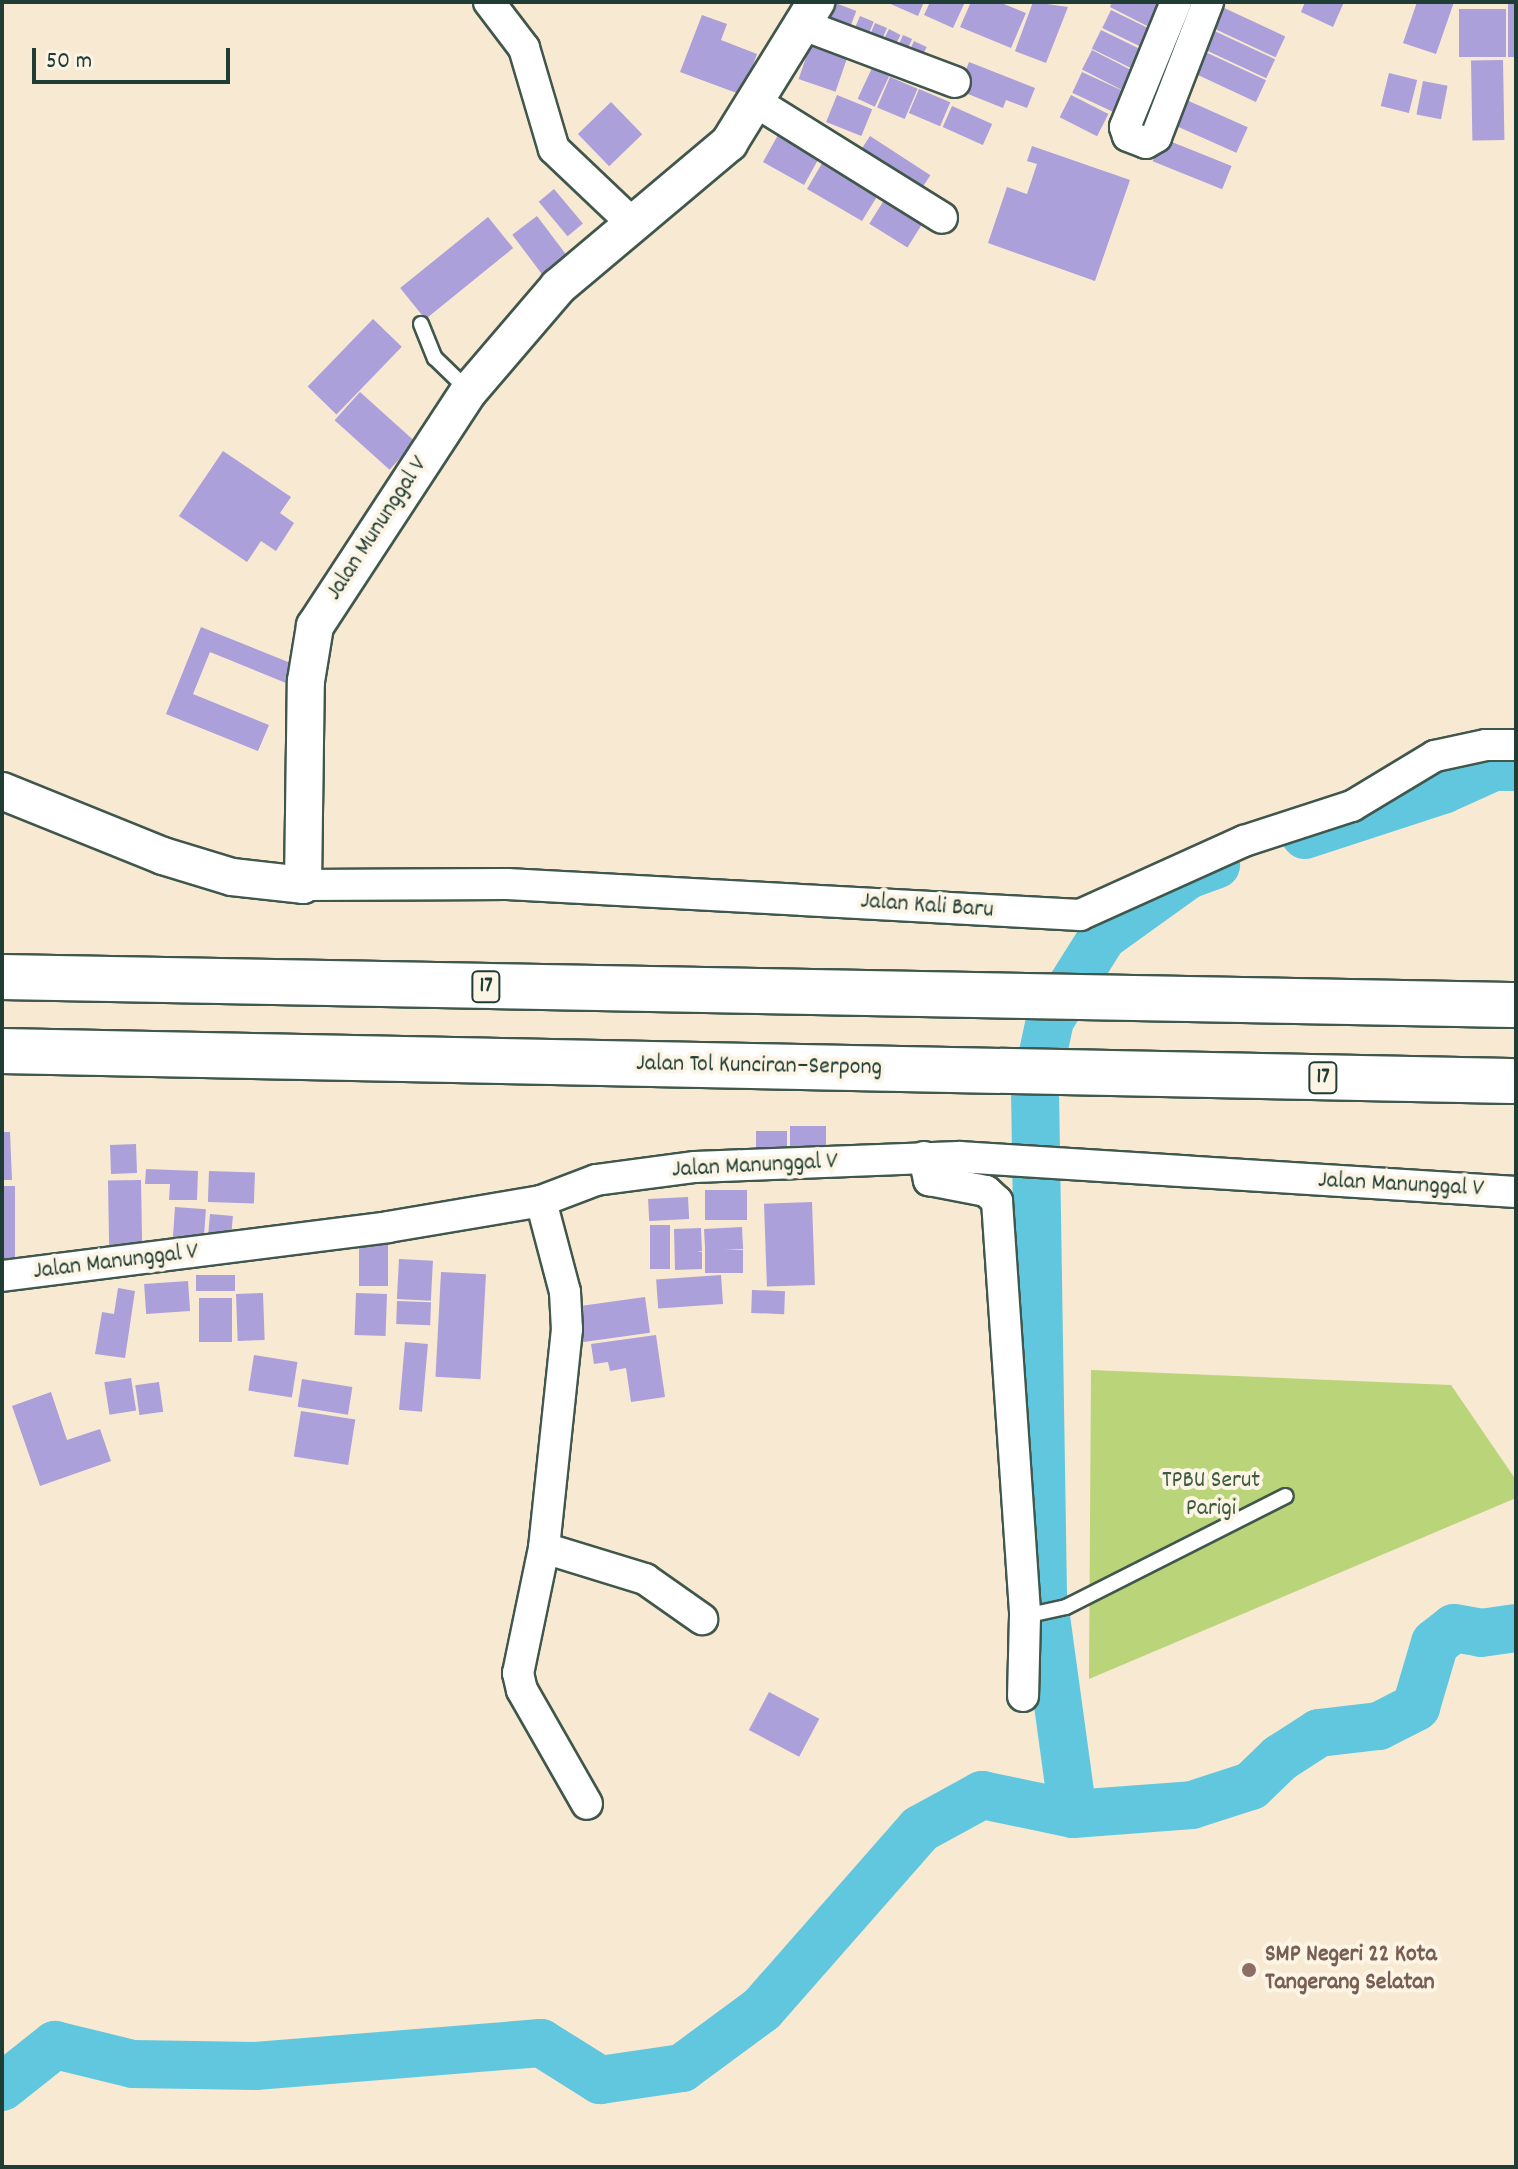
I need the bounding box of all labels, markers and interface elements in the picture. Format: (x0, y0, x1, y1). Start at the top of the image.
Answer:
scale bar (36, 32, 234, 82)
text: 50 m (46, 45, 92, 79)
street label: Jalan Mununggal V (321, 452, 435, 606)
street label: Jalan Kali Baru (859, 888, 995, 926)
road number: 17 (470, 969, 502, 1005)
street label: Jalan Tol Kunciran–Serpong (636, 1050, 882, 1084)
road number: 17 (1307, 1060, 1339, 1096)
street label: Jalan Manunggal V (671, 1148, 839, 1186)
street label: Jalan Manunggal V (1317, 1167, 1485, 1205)
street label: Jalan Manunggal V (32, 1239, 200, 1287)
park label: TPBU Serut Parigi (1162, 1468, 1260, 1524)
place label: SMP Negeri 22 Kota Tangerang Selatan (1265, 1942, 1437, 1998)
marker: SMP Negeri 22 Kota Tangerang Selatan (1240, 1961, 1258, 1979)

